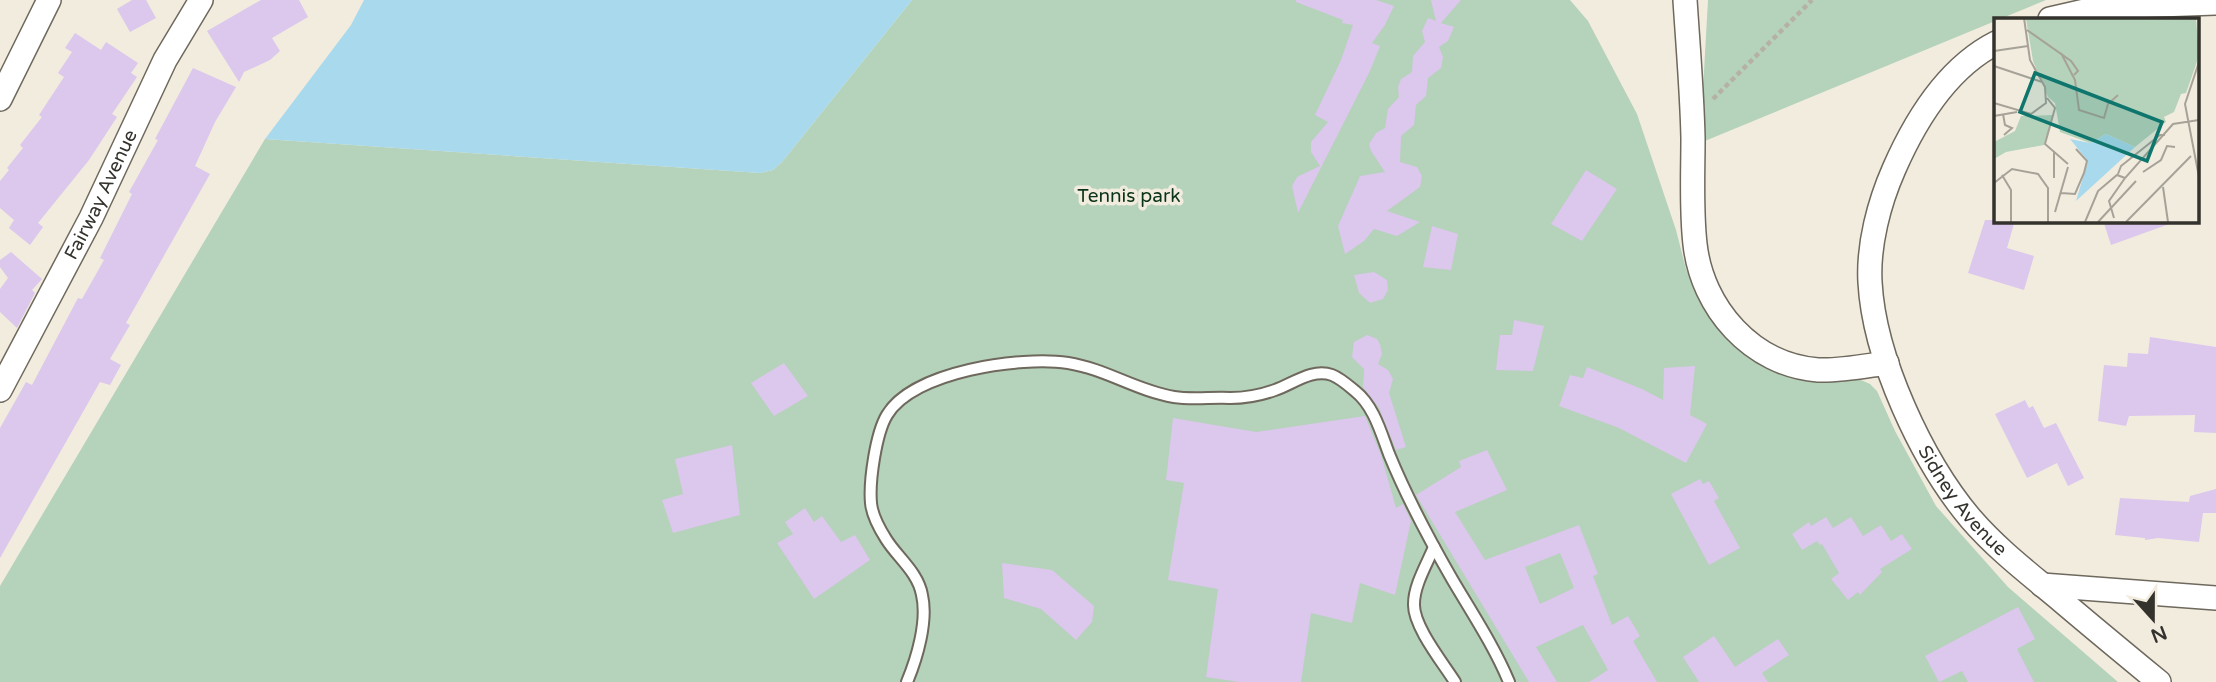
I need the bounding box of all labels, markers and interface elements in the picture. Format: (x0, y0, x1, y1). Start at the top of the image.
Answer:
inset map (1994, 18, 2198, 222)
street label: Fairway Avenue (60, 126, 142, 263)
park label: Tennis park (1077, 185, 1181, 207)
street label: Sidney Avenue (1913, 442, 2011, 560)
north arrow (2118, 584, 2188, 654)
text: N (2148, 621, 2170, 647)

